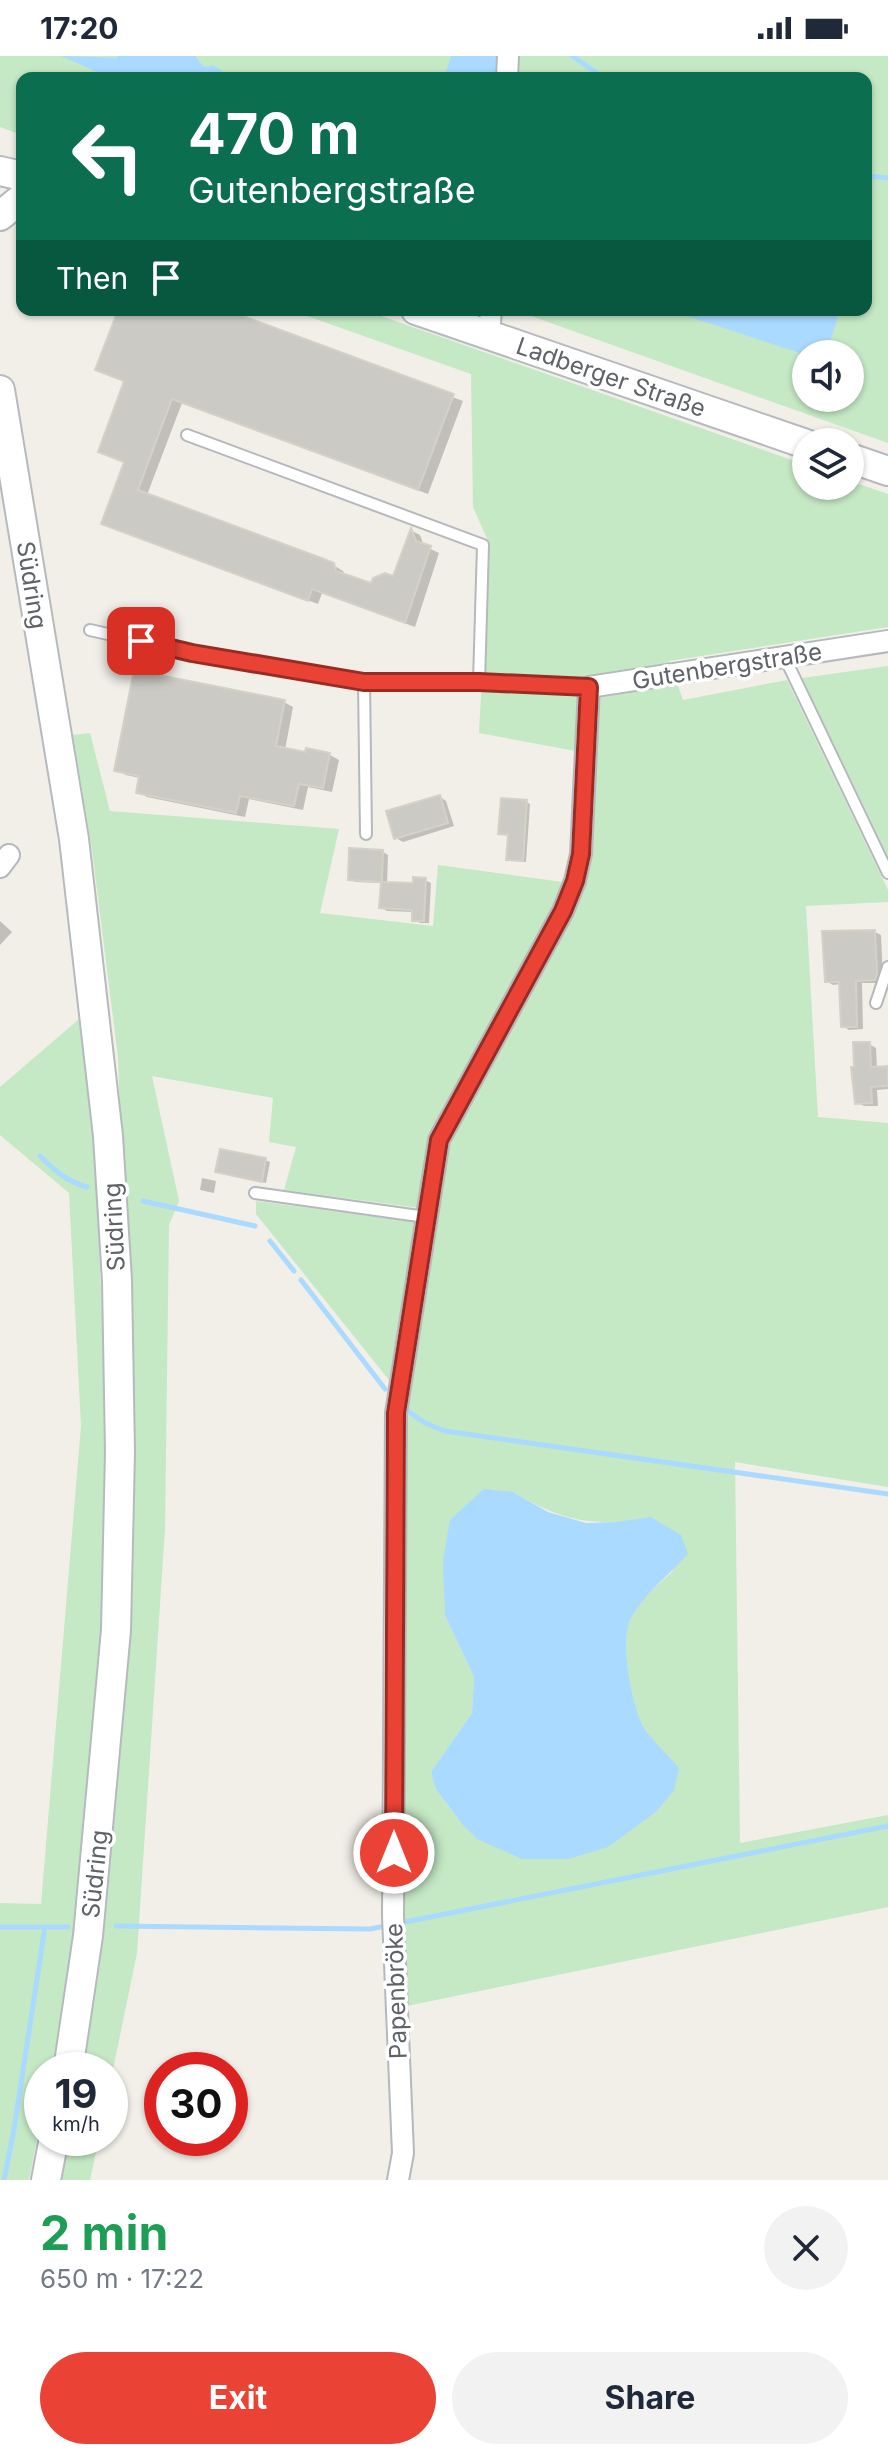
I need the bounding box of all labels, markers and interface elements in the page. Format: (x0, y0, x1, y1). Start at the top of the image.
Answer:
text: 17:20 (40, 10, 119, 46)
text: 470 m (188, 100, 360, 168)
icon: left (56, 104, 160, 208)
text: Gutenbergstraße (188, 168, 476, 212)
icon: arrive (144, 256, 188, 300)
text: Then (56, 260, 128, 296)
street label: Ladberger Straße (513, 331, 709, 423)
map controls (792, 340, 864, 500)
button: sound (792, 340, 864, 412)
button: layers (792, 428, 864, 500)
street label: Südring (11, 539, 53, 631)
pin (107, 607, 175, 675)
icon: arrive (119, 619, 163, 663)
street label: Gutenbergstraße (630, 637, 824, 695)
street label: Südring (97, 1182, 131, 1272)
position arrow (352, 1811, 436, 1895)
street label: Südring (76, 1829, 114, 1919)
street label: Papenbröke (379, 1923, 413, 2059)
speed limit sign: 30 (144, 2052, 248, 2156)
text: 19 (54, 2069, 98, 2118)
text: km/h (52, 2112, 100, 2136)
text: 2 min (40, 2203, 168, 2262)
button: close (764, 2206, 848, 2290)
text: 650 m · 17:22 (40, 2263, 204, 2294)
button: Exit (40, 2352, 436, 2444)
button: Share (452, 2352, 848, 2444)

